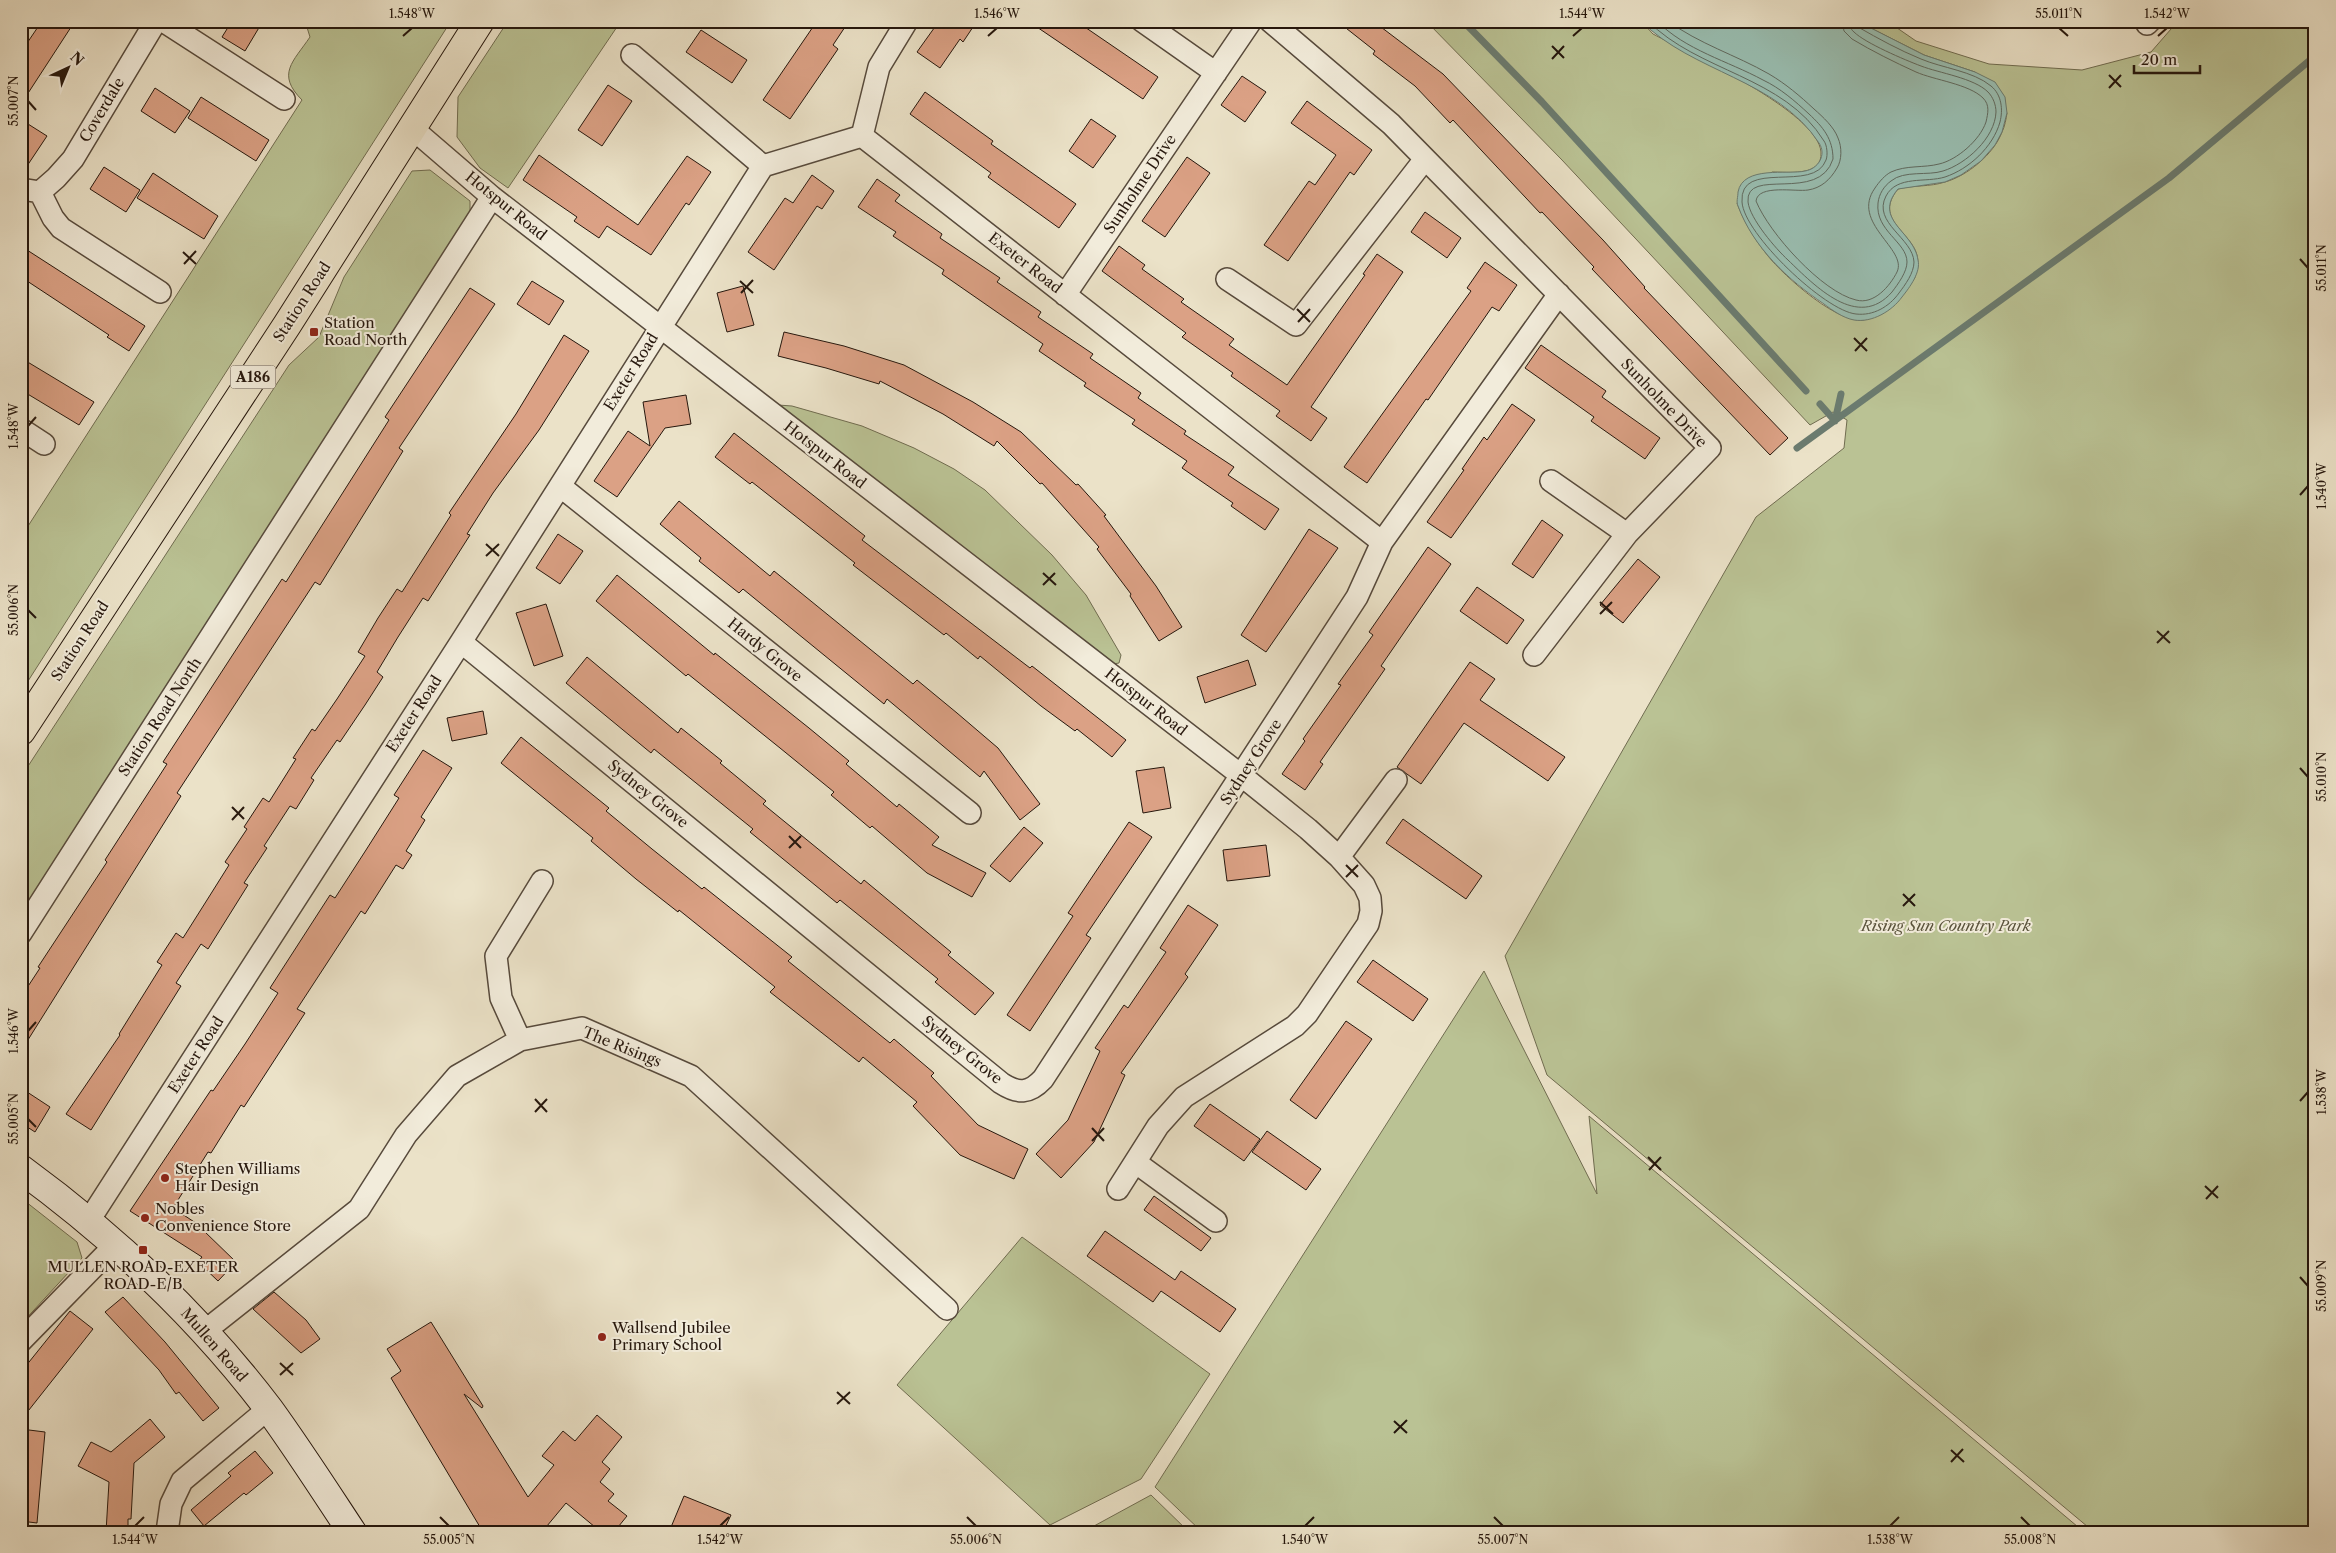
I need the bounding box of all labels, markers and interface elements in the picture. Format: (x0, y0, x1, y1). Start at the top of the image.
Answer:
text: 1.548°W (389, 6, 436, 21)
text: 1.546°W (974, 6, 1021, 21)
text: 1.544°W (1559, 6, 1606, 21)
text: 55.011°N (2035, 6, 2083, 21)
text: 1.542°W (2144, 6, 2191, 21)
north arrow (42, 42, 92, 92)
scale bar (2134, 42, 2200, 74)
text: N (66, 48, 88, 69)
text: 20 m (2141, 50, 2177, 69)
street label: Coverdale (75, 74, 128, 146)
text: 55.007°N (6, 75, 21, 127)
street label: Sunholme Drive (1099, 130, 1180, 237)
street label: Hotspur Road (462, 167, 551, 244)
street label: Exeter Road (985, 228, 1066, 297)
text: 55.011°N (2314, 244, 2329, 292)
street label: Station Road (269, 258, 335, 345)
place label: Station Road North (324, 313, 408, 349)
marker: Station Road North (308, 326, 320, 338)
street label: Exeter Road (599, 329, 662, 414)
street label: Sunholme Drive (1617, 354, 1711, 451)
road number: A186 (230, 366, 276, 388)
text: 1.548°W (6, 402, 21, 449)
street label: Hotspur Road (780, 417, 870, 493)
text: 1.540°W (2314, 462, 2329, 509)
text: 55.006°N (6, 584, 21, 636)
street label: Station Road (47, 597, 113, 684)
street label: Hardy Grove (724, 614, 807, 686)
street label: Station Road North (114, 653, 205, 780)
street label: Hotspur Road (1101, 664, 1191, 740)
street label: Exeter Road (382, 672, 445, 756)
street label: Sydney Grove (1216, 715, 1285, 808)
text: 55.010°N (2314, 752, 2329, 802)
street label: Sydney Grove (604, 755, 693, 832)
park label: Rising Sun Country Park (1860, 916, 2031, 935)
text: 1.546°W (6, 1007, 21, 1054)
street label: Sydney Grove (918, 1011, 1007, 1088)
street label: Exeter Road (164, 1013, 227, 1097)
street label: The Risings (580, 1022, 664, 1071)
text: 1.538°W (2314, 1068, 2329, 1115)
text: 55.005°N (6, 1093, 21, 1145)
place label: Stephen Williams Hair Design (175, 1159, 300, 1195)
marker: Stephen Williams Hair Design (159, 1172, 171, 1184)
place label: Nobles Convenience Store (155, 1199, 291, 1235)
marker: Nobles Convenience Store (139, 1212, 151, 1224)
marker: MULLEN ROAD-EXETER ROAD-E/B (137, 1244, 149, 1256)
place label: MULLEN ROAD-EXETER ROAD-E/B (48, 1257, 239, 1293)
text: 55.009°N (2314, 1260, 2329, 1312)
street label: Mullen Road (177, 1304, 252, 1386)
place label: Wallsend Jubilee Primary School (611, 1318, 731, 1354)
marker: Wallsend Jubilee Primary School (596, 1331, 608, 1343)
text: 1.544°W (112, 1532, 159, 1547)
text: 55.005°N (423, 1532, 475, 1547)
text: 1.542°W (697, 1532, 744, 1547)
text: 55.006°N (950, 1532, 1002, 1547)
text: 1.540°W (1282, 1532, 1329, 1547)
text: 55.007°N (1478, 1532, 1529, 1547)
text: 1.538°W (1867, 1532, 1914, 1547)
text: 55.008°N (2004, 1532, 2056, 1547)

